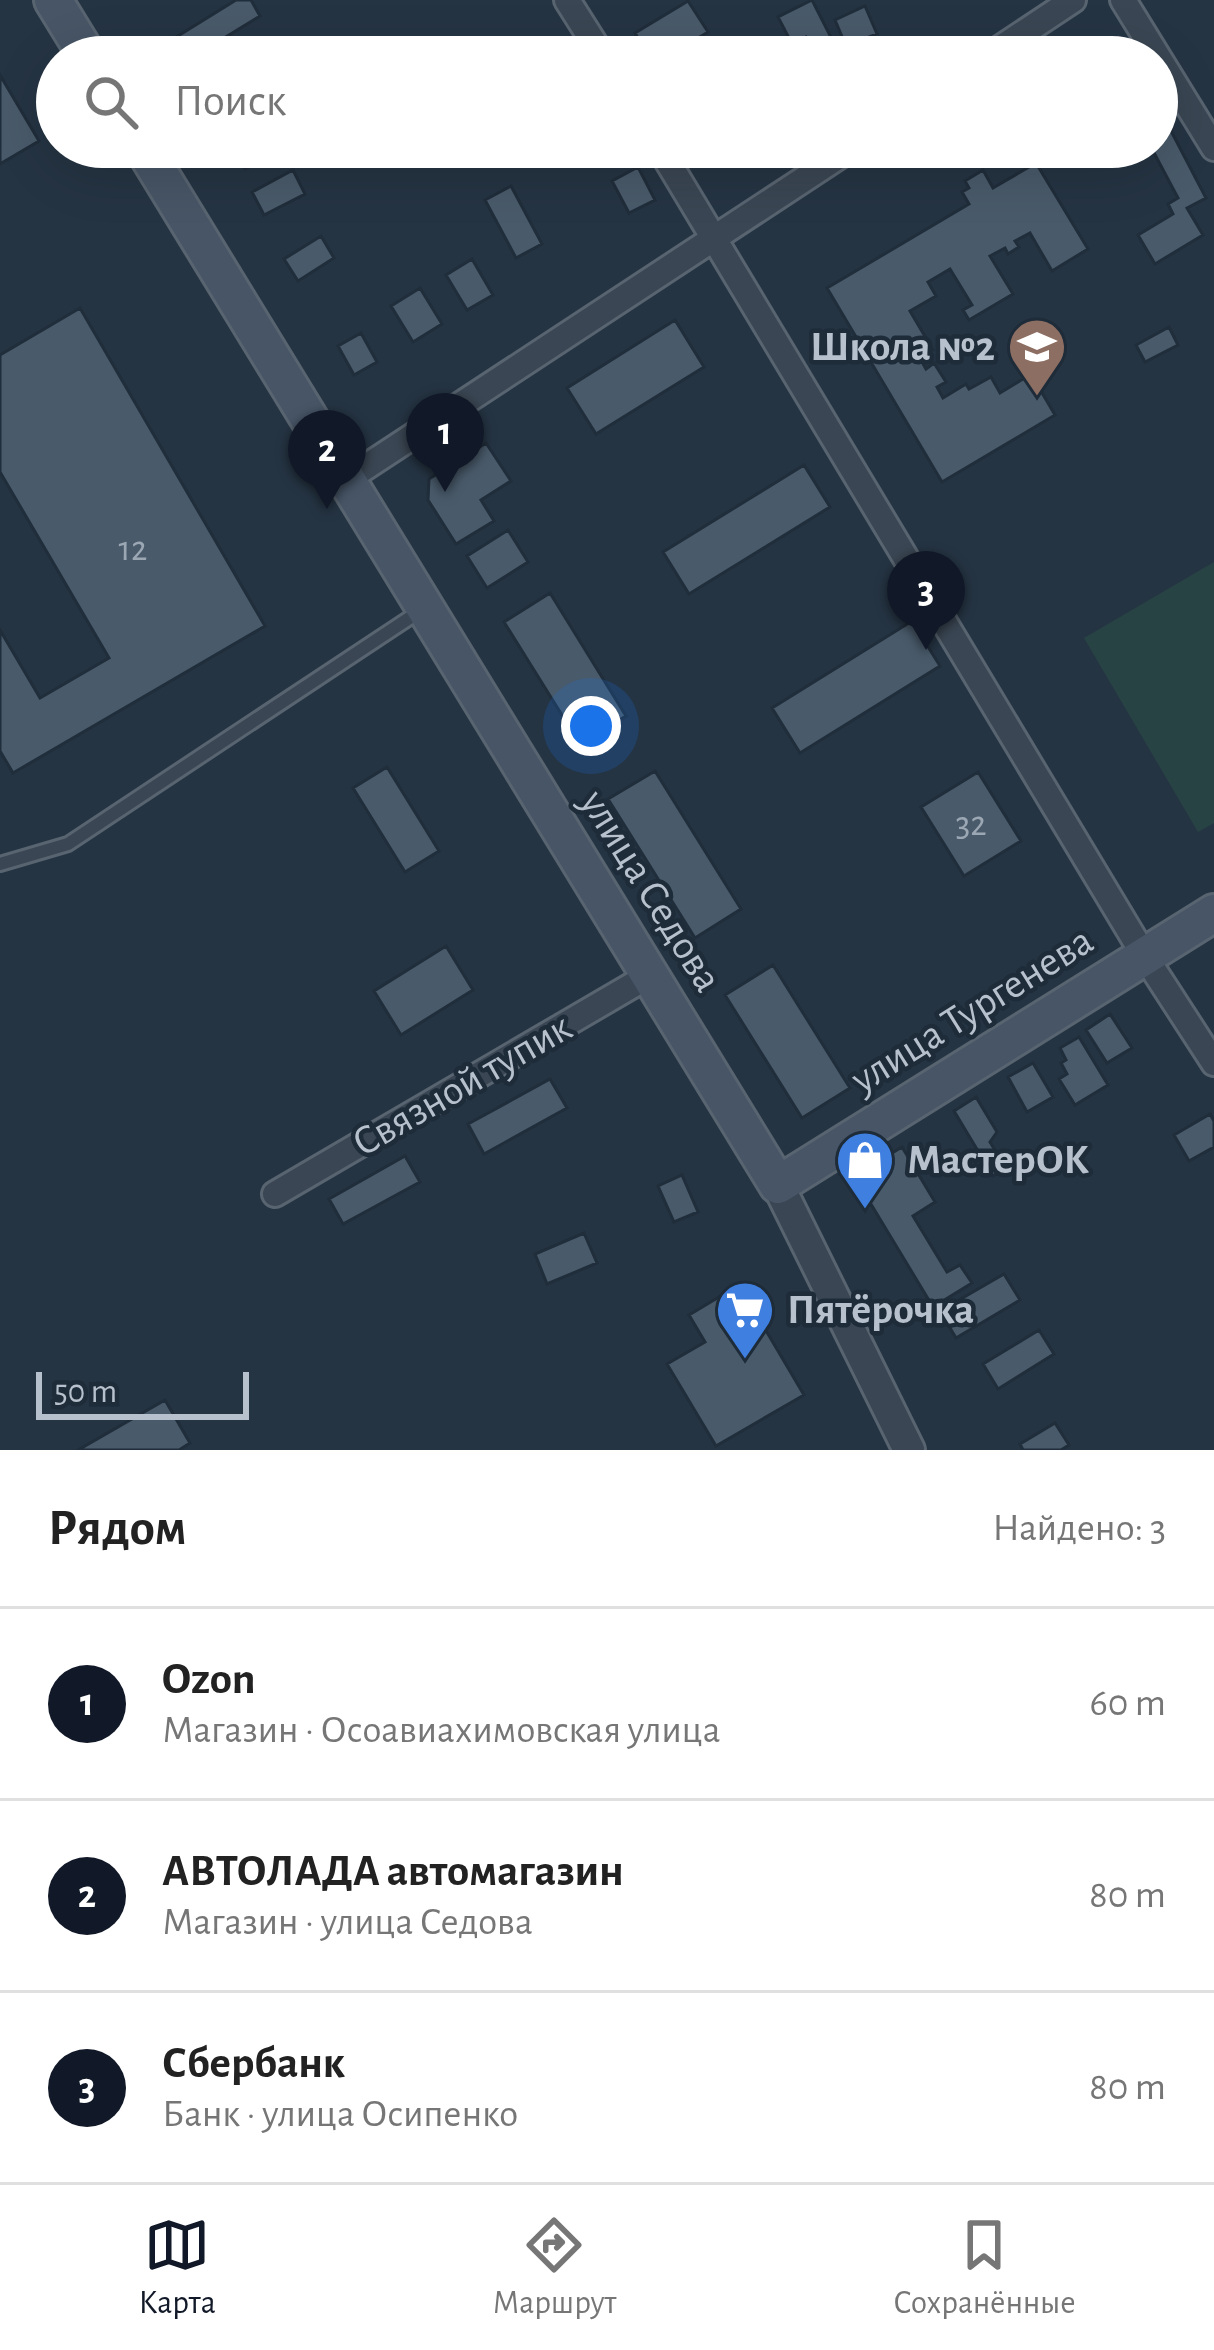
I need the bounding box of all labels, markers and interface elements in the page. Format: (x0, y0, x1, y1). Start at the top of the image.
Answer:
search box (36, 36, 1178, 168)
icon: search (78, 69, 144, 135)
text: Поиск (174, 79, 286, 124)
school or university icon: Школа №2 (1006, 316, 1068, 398)
place label: Школа №2 (810, 326, 995, 368)
pin: 1 (406, 393, 484, 492)
pin: 2 (288, 410, 366, 509)
house number: 12 (119, 531, 147, 567)
pin: 3 (887, 551, 965, 650)
your location (561, 696, 621, 756)
street label: улица Седова (572, 782, 729, 999)
house number: 32 (955, 806, 987, 842)
street label: улица Тургенева (843, 919, 1100, 1101)
street label: Связной тупик (345, 1006, 579, 1164)
shop icon: МастерОК (834, 1129, 896, 1211)
place label: МастерОК (907, 1139, 1090, 1181)
supermarket icon: Пятёрочка (714, 1279, 776, 1361)
place label: Пятёрочка (787, 1289, 974, 1331)
scale bar (36, 1366, 249, 1419)
text: 50 m (54, 1376, 117, 1409)
text: Рядом (48, 1503, 187, 1554)
text: Найдено: 3 (992, 1509, 1166, 1548)
text: Ozon (162, 1657, 255, 1702)
text: 1 (80, 1684, 94, 1723)
text: 60 m (1089, 1684, 1166, 1723)
text: Магазин · Осоавиахимовская улица (162, 1711, 720, 1750)
text: АВТОЛАДА автомагазин (162, 1849, 624, 1894)
text: 2 (78, 1876, 96, 1915)
text: 80 m (1089, 1876, 1166, 1915)
text: Магазин · улица Седова (162, 1903, 533, 1942)
text: Сбербанк (162, 2041, 345, 2086)
text: 3 (79, 2068, 95, 2107)
text: 80 m (1089, 2068, 1166, 2107)
text: Банк · улица Осипенко (162, 2095, 518, 2134)
tab: Карта (138, 2212, 216, 2324)
tab: Маршрут (493, 2212, 616, 2324)
tab: Сохранённые (893, 2212, 1076, 2324)

